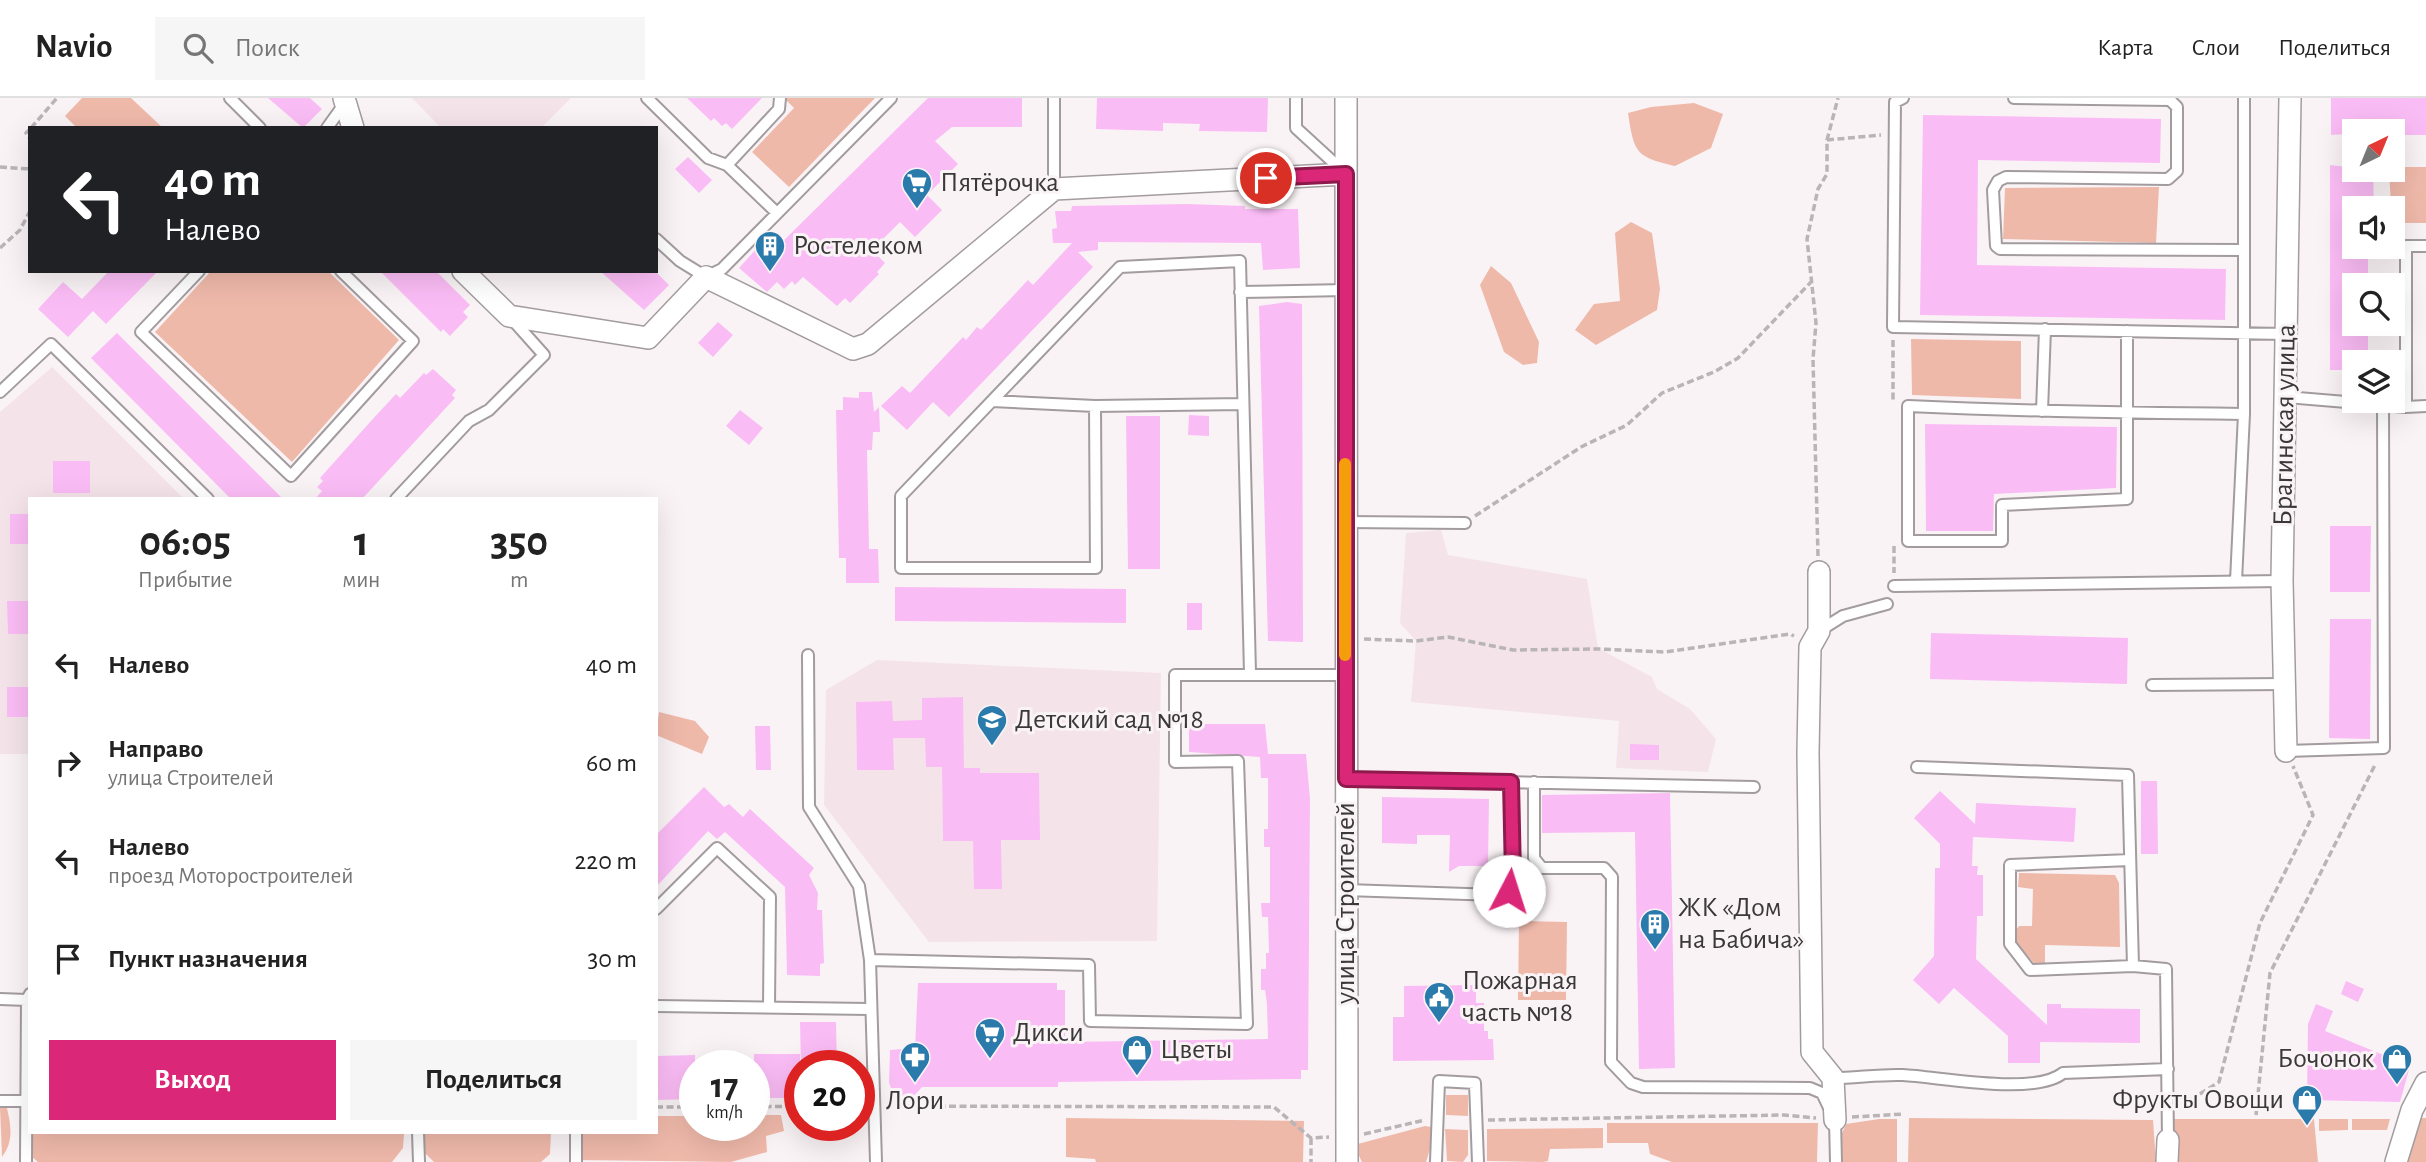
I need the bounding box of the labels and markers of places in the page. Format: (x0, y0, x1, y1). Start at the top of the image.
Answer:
pin (1236, 148, 1296, 208)
supermarket icon: Пятёрочка (900, 166, 934, 210)
place label: Пятёрочка (940, 169, 1059, 197)
building icon: Ростелеком (753, 229, 787, 273)
place label: Ростелеком (793, 232, 923, 260)
school or university icon: Детский сад №18 (975, 703, 1009, 747)
place label: Детский сад №18 (1015, 706, 1204, 734)
place label: ЖК «Дом на Бабича» (1678, 894, 1804, 954)
building icon: ЖК «Дом на Бабича» (1638, 907, 1672, 951)
place label: Пожарная часть №18 (1462, 967, 1578, 1027)
public building icon: Пожарная часть №18 (1422, 980, 1456, 1024)
supermarket icon: Дикси (973, 1016, 1007, 1060)
place label: Дикси (1013, 1019, 1084, 1047)
shop icon: Цветы (1120, 1033, 1154, 1077)
place label: Цветы (1160, 1036, 1232, 1064)
pharmacy icon: Лори (898, 1040, 932, 1084)
shop icon: Бочонок (2380, 1042, 2414, 1086)
place label: Бочонок (2277, 1045, 2374, 1073)
shop icon: Фрукты Овощи (2290, 1083, 2324, 1127)
place label: Фрукты Овощи (2112, 1086, 2284, 1114)
place label: Лори (886, 1087, 944, 1115)

